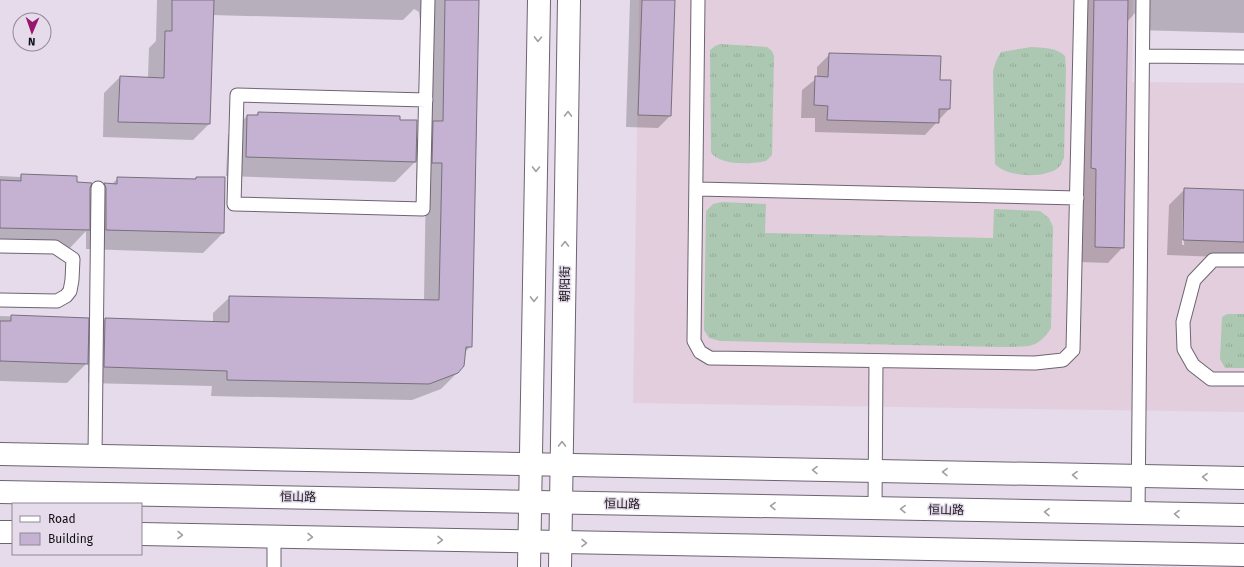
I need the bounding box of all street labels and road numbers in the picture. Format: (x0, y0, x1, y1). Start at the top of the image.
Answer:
street label: 朝阳街 (558, 266, 572, 302)
street label: 恒山路 (280, 490, 316, 504)
street label: 恒山路 (604, 497, 640, 511)
street label: 恒山路 (928, 503, 964, 517)

